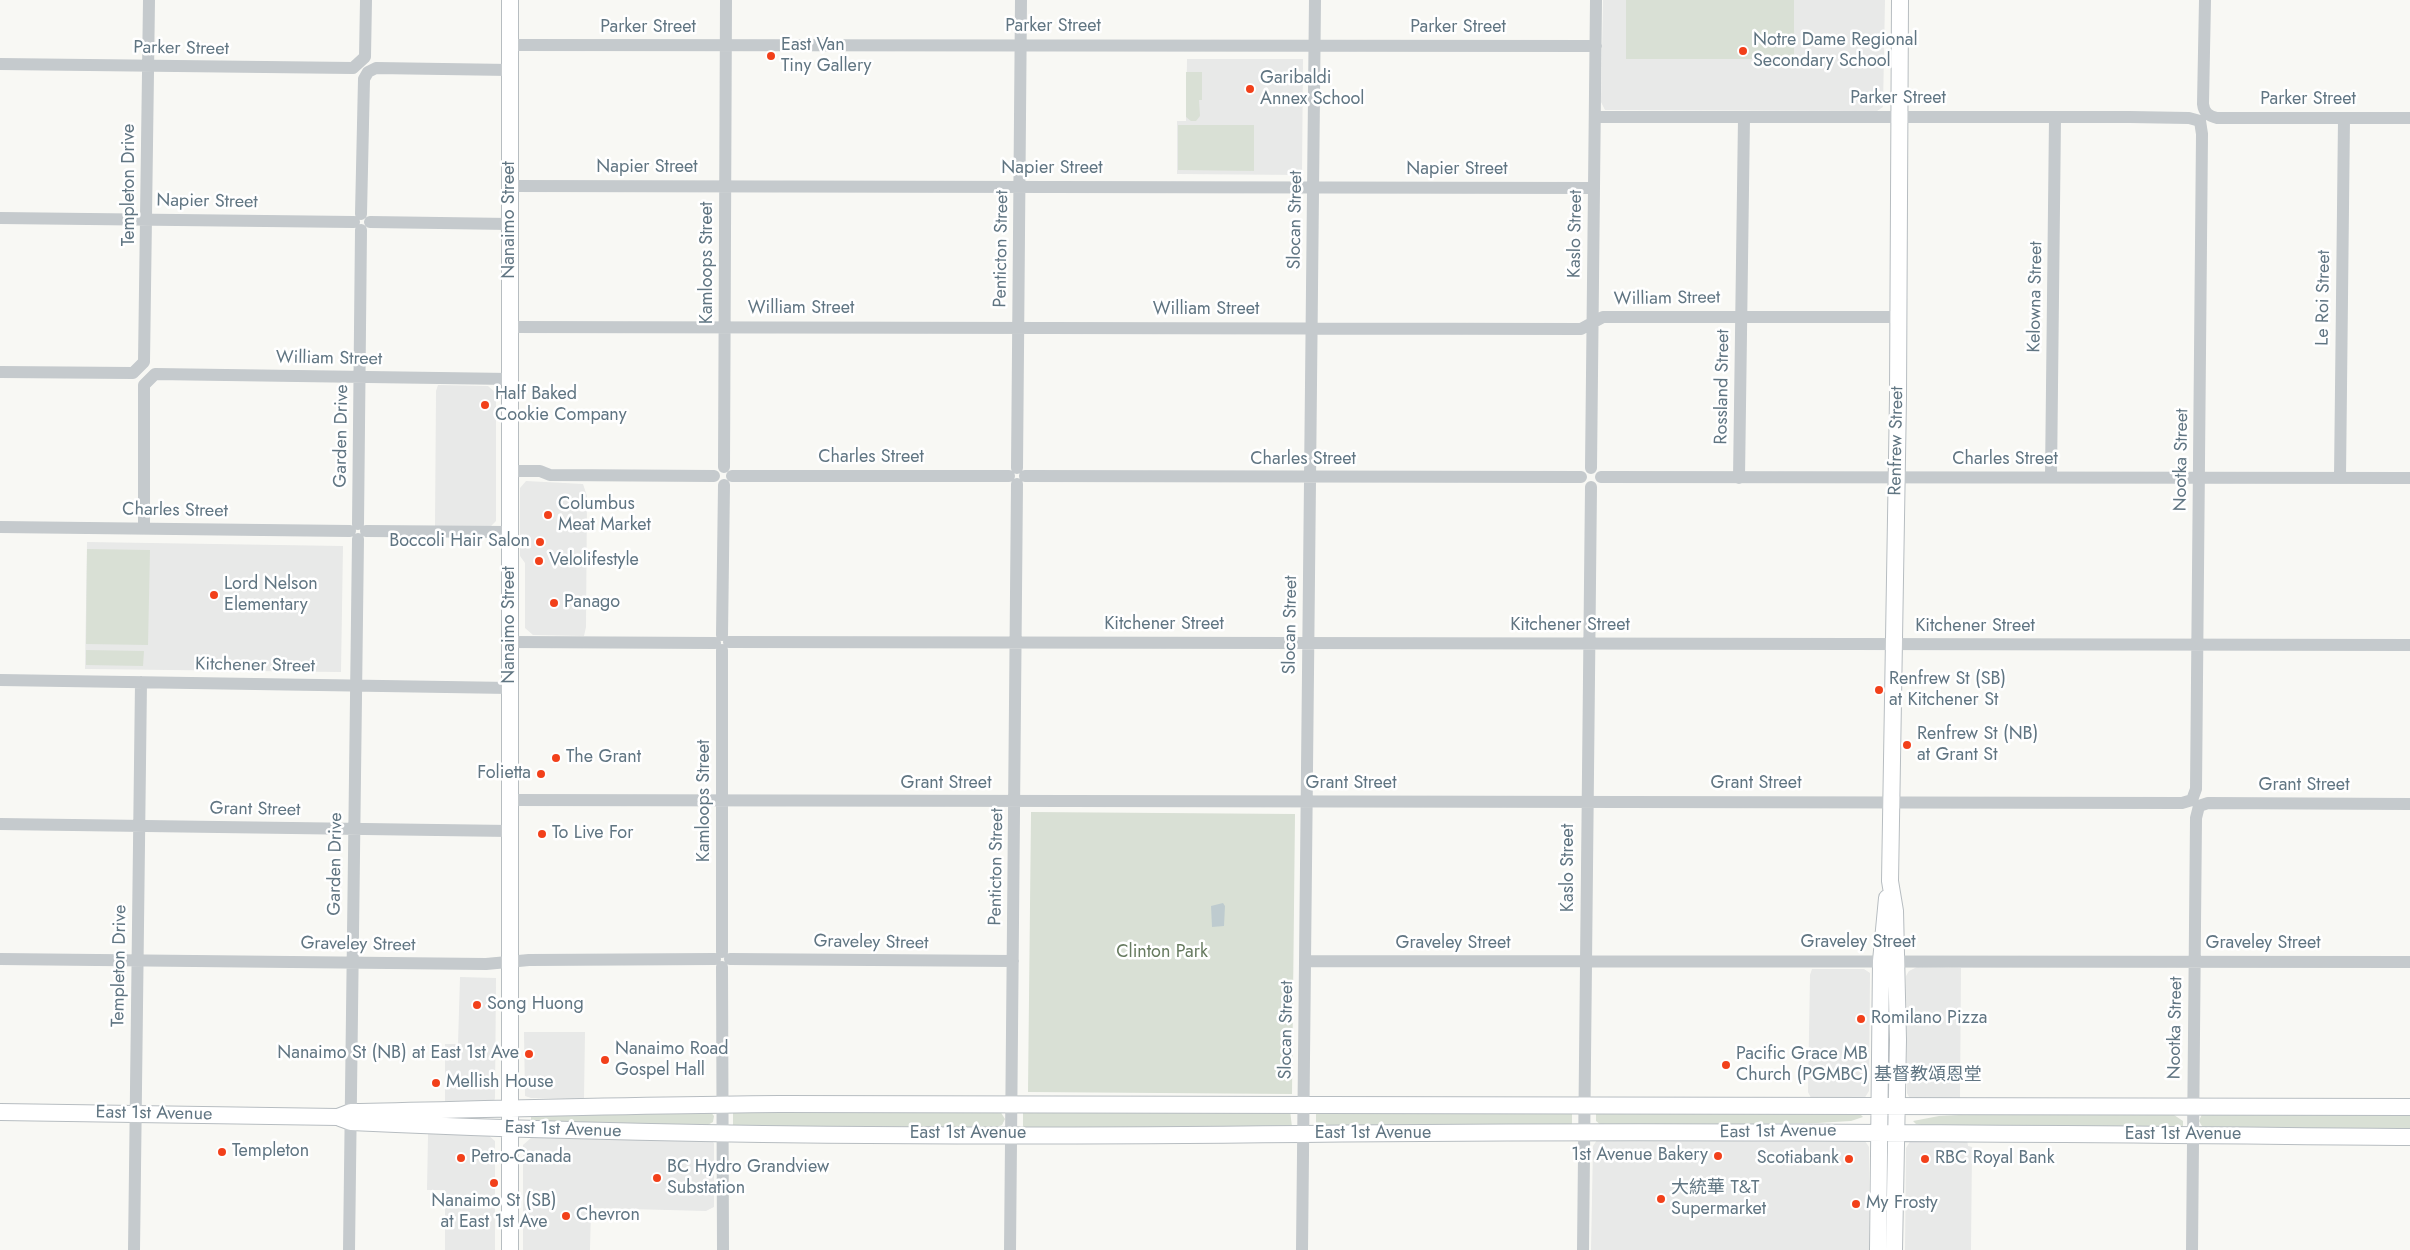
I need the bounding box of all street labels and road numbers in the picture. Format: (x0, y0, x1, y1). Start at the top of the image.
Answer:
street label: Parker Street (1005, 16, 1101, 38)
street label: Parker Street (600, 17, 696, 39)
street label: Parker Street (1410, 17, 1506, 39)
street label: Parker Street (133, 37, 229, 61)
street label: Parker Street (1850, 88, 1946, 110)
street label: Parker Street (2260, 89, 2356, 111)
street label: Templeton Drive (119, 124, 141, 246)
street label: Napier Street (596, 157, 698, 179)
street label: Napier Street (1001, 158, 1103, 180)
street label: Napier Street (1406, 159, 1508, 181)
street label: Nanaimo Street (499, 161, 521, 279)
street label: Slocan Street (1284, 170, 1308, 270)
street label: Napier Street (156, 190, 258, 214)
street label: Penticton Street (990, 190, 1014, 308)
street label: Kaslo Street (1564, 190, 1588, 278)
street label: Kamloops Street (697, 202, 719, 324)
street label: Kelowna Street (2024, 241, 2048, 353)
street label: Le Roi Street (2312, 250, 2336, 346)
street label: William Street (1614, 287, 1720, 311)
street label: William Street (748, 298, 854, 320)
street label: William Street (1153, 299, 1259, 321)
street label: Rossland Street (1711, 329, 1735, 445)
street label: William Street (276, 347, 382, 371)
street label: Garden Drive (330, 384, 354, 488)
street label: Renfrew Street (1885, 386, 1909, 496)
street label: Nootka Street (2170, 408, 2194, 512)
street label: Charles Street (818, 447, 924, 469)
street label: Charles Street (1250, 449, 1356, 471)
street label: Charles Street (1952, 449, 2058, 471)
street label: Charles Street (122, 499, 228, 523)
street label: Nanaimo Street (499, 566, 521, 684)
street label: Slocan Street (1279, 575, 1303, 675)
street label: Kitchener Street (1104, 614, 1224, 636)
street label: Kitchener Street (1510, 615, 1630, 637)
street label: Kitchener Street (1915, 616, 2035, 638)
street label: Kitchener Street (195, 654, 315, 678)
street label: Kamloops Street (694, 740, 716, 862)
street label: Grant Street (901, 773, 991, 795)
street label: Grant Street (1306, 773, 1396, 795)
street label: Grant Street (1711, 773, 1801, 795)
street label: Grant Street (2259, 775, 2349, 797)
street label: Grant Street (209, 798, 301, 822)
street label: Penticton Street (985, 808, 1009, 926)
street label: Garden Drive (324, 812, 348, 916)
street label: Kaslo Street (1558, 824, 1580, 912)
street label: Templeton Drive (108, 905, 132, 1027)
street label: Graveley Street (813, 931, 929, 955)
street label: Graveley Street (1800, 932, 1916, 954)
street label: Graveley Street (300, 933, 416, 957)
street label: Graveley Street (1395, 933, 1511, 955)
street label: Graveley Street (2205, 933, 2321, 955)
street label: Nootka Street (2164, 976, 2188, 1080)
street label: Slocan Street (1275, 980, 1299, 1080)
street label: East 1st Avenue (95, 1102, 213, 1126)
street label: East 1st Avenue (504, 1117, 622, 1143)
street label: East 1st Avenue (1719, 1120, 1837, 1144)
street label: East 1st Avenue (910, 1123, 1026, 1145)
street label: East 1st Avenue (1315, 1123, 1431, 1145)
street label: East 1st Avenue (2125, 1124, 2241, 1146)

